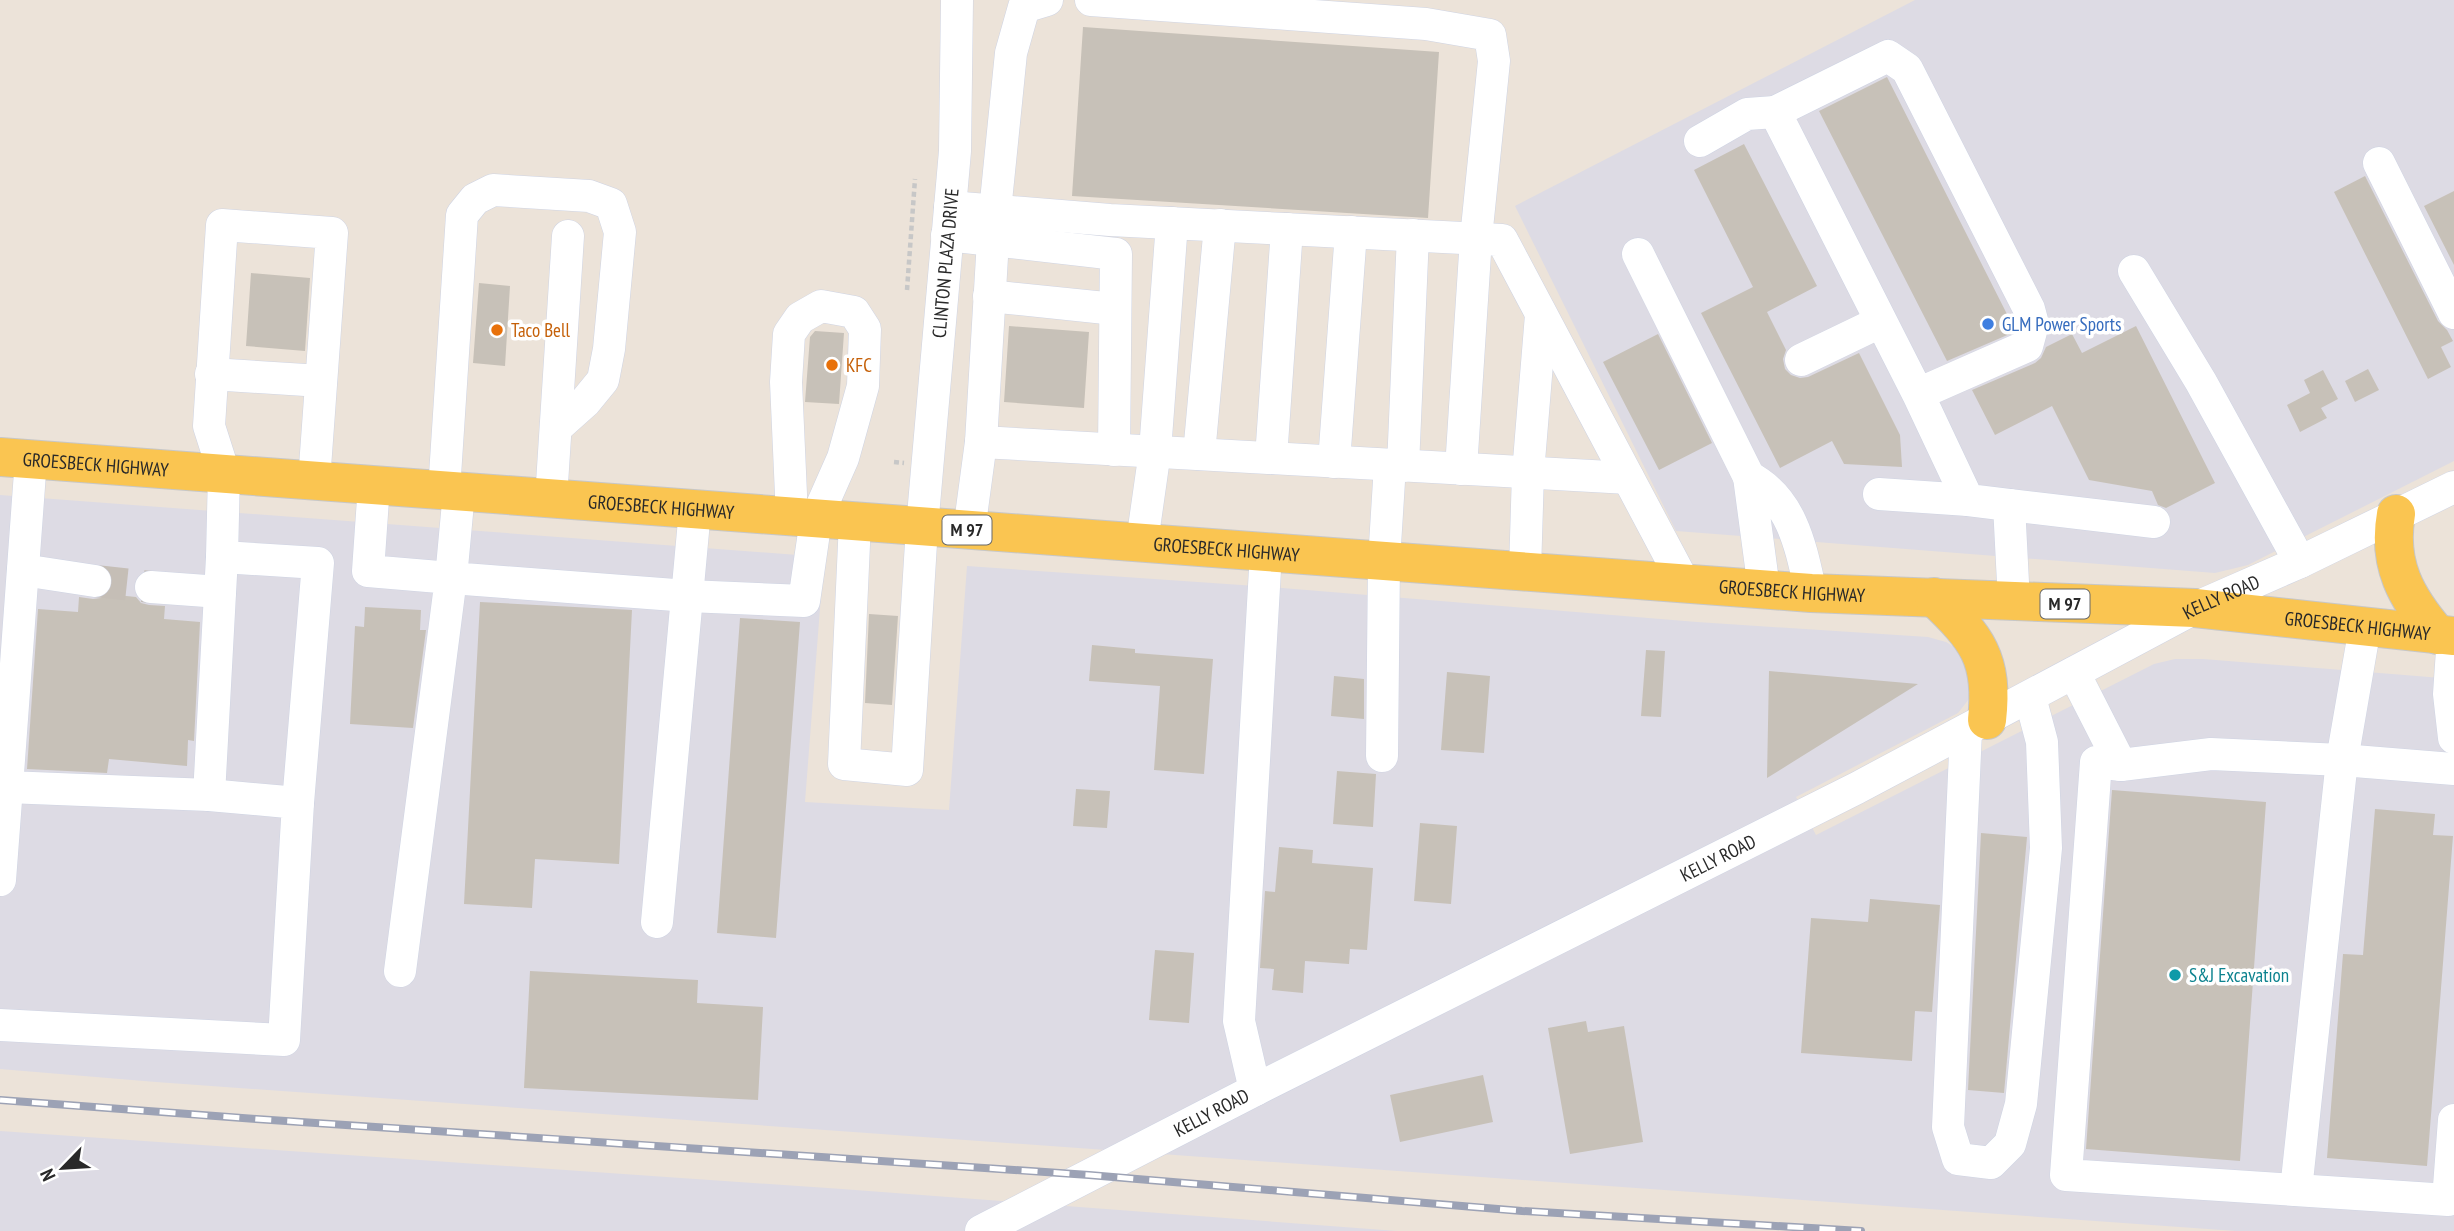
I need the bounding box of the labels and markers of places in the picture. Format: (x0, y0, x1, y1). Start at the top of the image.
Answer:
place label: GLM Power Sports (2002, 312, 2121, 336)
marker: GLM Power Sports (1980, 316, 1996, 332)
place label: Taco Bell (511, 318, 570, 342)
marker: Taco Bell (489, 322, 505, 338)
place label: KFC (846, 353, 872, 377)
marker: KFC (824, 357, 840, 373)
place label: S&J Excavation (2189, 963, 2289, 987)
marker: S&J Excavation (2167, 967, 2183, 983)

